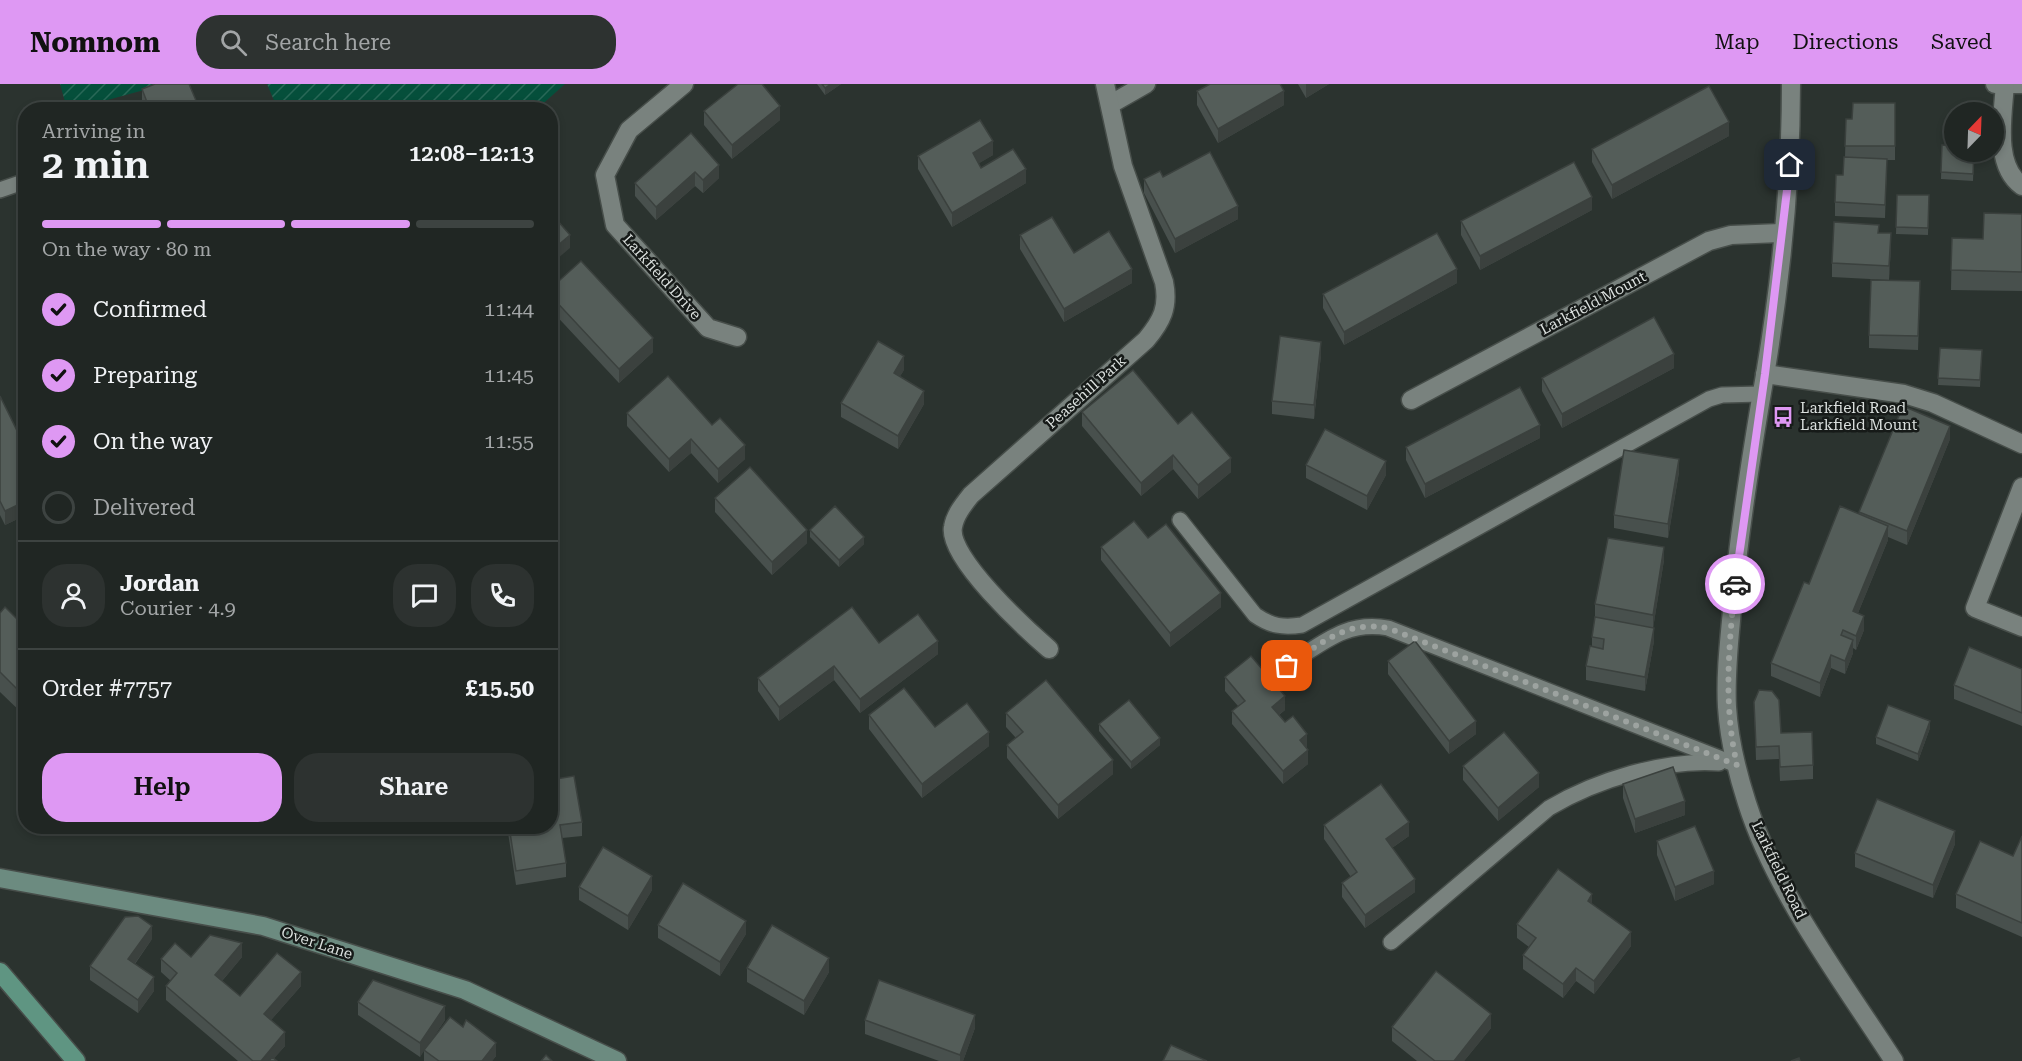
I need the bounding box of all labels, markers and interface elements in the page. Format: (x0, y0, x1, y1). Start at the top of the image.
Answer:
search box (196, 15, 616, 69)
text: Nomnom (30, 26, 160, 59)
icon: search (217, 26, 250, 59)
text: Search here (265, 30, 391, 55)
text: Map (1715, 30, 1759, 54)
text: Directions (1792, 30, 1898, 54)
text: Saved (1931, 30, 1992, 54)
north arrow (1944, 102, 2004, 162)
map controls (1944, 102, 2004, 162)
text: Arriving in (42, 119, 145, 143)
pin (1764, 139, 1815, 190)
text: 12:08–12:13 (409, 141, 534, 166)
text: 2 min (42, 142, 149, 188)
icon: home (1773, 148, 1806, 181)
street label: Larkfield Drive (619, 231, 705, 323)
text: On the way · 80 m (42, 237, 212, 261)
street label: Larkfield Mount (1537, 267, 1649, 338)
icon: check (42, 293, 75, 326)
text: Confirmed (93, 297, 207, 322)
text: 11:44 (484, 297, 534, 321)
street label: Peasehill Park (1042, 351, 1130, 433)
icon: check (42, 359, 75, 392)
text: Preparing (93, 363, 197, 388)
text: 11:45 (484, 363, 534, 387)
place label: Larkfield Road Larkfield Mount (1800, 399, 1918, 434)
bus stop icon: Larkfield Road Larkfield Mount (1771, 405, 1795, 429)
icon: check (42, 425, 75, 458)
text: On the way (93, 429, 213, 454)
text: 11:55 (484, 429, 534, 453)
text: Delivered (93, 495, 195, 520)
courier (1705, 554, 1765, 614)
button: person (42, 564, 105, 627)
button: chat (393, 564, 456, 627)
button: phone (471, 564, 534, 627)
icon: car (1719, 568, 1752, 601)
text: Jordan (120, 571, 199, 596)
text: Courier · 4.9 (120, 596, 236, 620)
pin (1261, 640, 1312, 691)
icon: bag (1270, 649, 1303, 682)
text: Order #7757 (42, 676, 172, 701)
text: £15.50 (465, 676, 534, 701)
button: Help (42, 753, 282, 822)
button: Share (294, 753, 534, 822)
street label: Larkfield Road (1748, 818, 1811, 922)
street label: Over Lane (279, 923, 355, 963)

